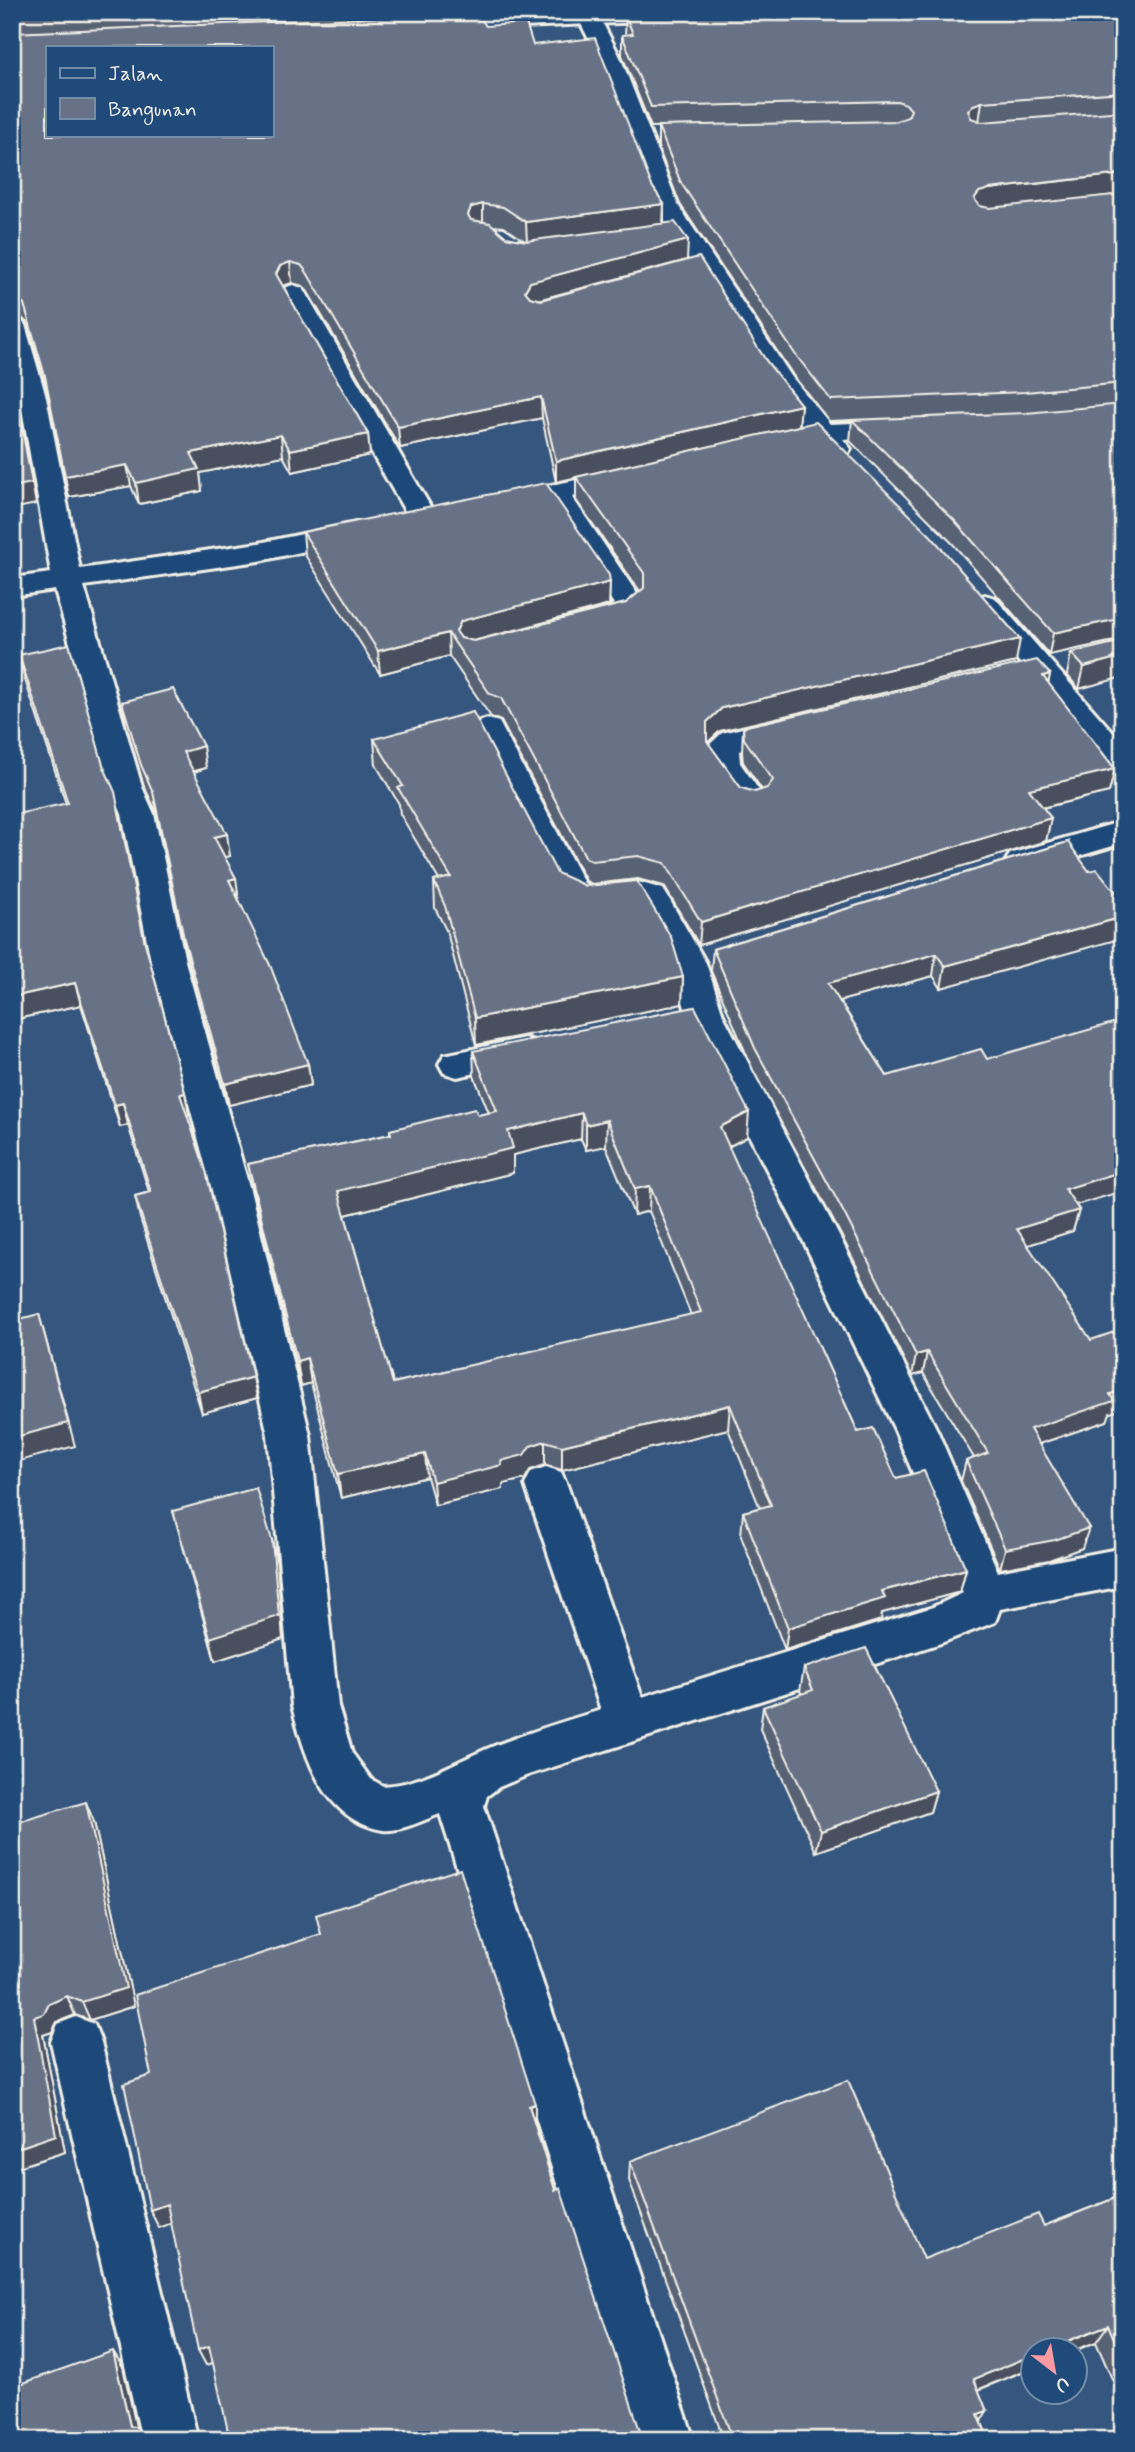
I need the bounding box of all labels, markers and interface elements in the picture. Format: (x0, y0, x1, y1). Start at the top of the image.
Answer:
legend (46, 46, 273, 136)
text: Jalan (108, 60, 163, 88)
text: Bangunan (108, 96, 197, 125)
north arrow (1020, 2336, 1090, 2406)
text: U (1050, 2370, 1074, 2398)

